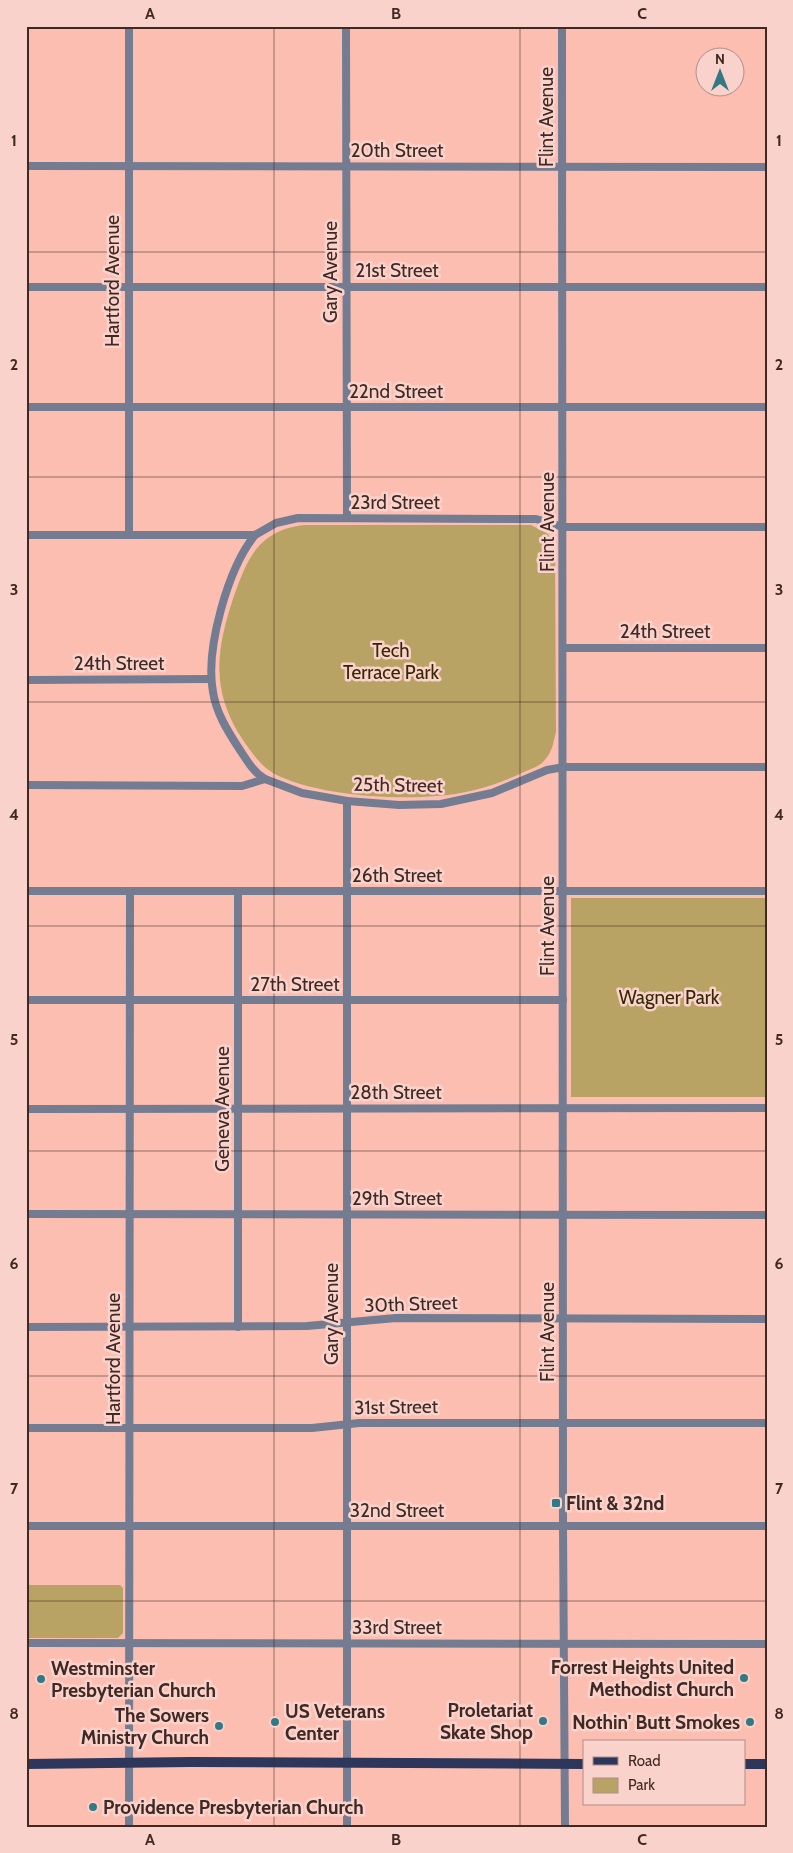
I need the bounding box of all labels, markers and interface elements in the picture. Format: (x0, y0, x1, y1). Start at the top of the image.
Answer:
text: A (145, 4, 155, 23)
text: B (391, 4, 401, 23)
text: C (637, 4, 647, 23)
north arrow (696, 48, 746, 98)
text: N (715, 50, 725, 68)
street label: Flint Avenue (535, 67, 558, 167)
text: 1 (11, 131, 17, 150)
text: 1 (776, 131, 782, 150)
street label: 20th Street (350, 139, 444, 162)
street label: Hartford Avenue (101, 215, 124, 347)
street label: Gary Avenue (319, 221, 342, 323)
street label: 21st Street (355, 259, 439, 282)
text: 2 (10, 355, 18, 374)
text: 2 (775, 355, 783, 374)
street label: 22nd Street (349, 380, 444, 403)
street label: Flint Avenue (536, 472, 559, 572)
street label: 23rd Street (350, 491, 440, 514)
text: 3 (10, 580, 18, 599)
text: 3 (775, 580, 783, 599)
street label: 24th Street (620, 620, 711, 643)
park label: Tech Terrace Park (343, 639, 440, 684)
street label: 24th Street (74, 652, 165, 675)
street label: 25th Street (353, 773, 444, 797)
text: 4 (9, 805, 19, 824)
text: 4 (774, 805, 784, 824)
street label: 26th Street (352, 864, 443, 887)
street label: Flint Avenue (536, 876, 559, 976)
street label: 27th Street (250, 973, 340, 996)
park label: Wagner Park (619, 986, 720, 1009)
text: 5 (10, 1030, 18, 1049)
text: 5 (775, 1030, 783, 1049)
street label: Geneva Avenue (211, 1046, 234, 1172)
street label: 28th Street (350, 1081, 442, 1104)
street label: 29th Street (352, 1187, 443, 1210)
text: 6 (10, 1254, 19, 1273)
text: 6 (775, 1254, 784, 1273)
street label: Gary Avenue (320, 1263, 343, 1365)
street label: Flint Avenue (536, 1282, 559, 1382)
street label: 30th Street (364, 1291, 459, 1317)
street label: Hartford Avenue (102, 1293, 125, 1425)
street label: 31st Street (354, 1395, 439, 1419)
text: 7 (10, 1479, 19, 1498)
text: 7 (775, 1479, 784, 1498)
place label: Flint & 32nd (566, 1492, 664, 1515)
marker: Flint & 32nd (550, 1497, 562, 1509)
street label: 32nd Street (350, 1499, 445, 1522)
street label: 33rd Street (352, 1616, 443, 1639)
place label: Forrest Heights United Methodist Church (551, 1656, 734, 1701)
place label: Westminster Presbyterian Church (51, 1657, 216, 1702)
marker: Forrest Heights United Methodist Church (738, 1672, 750, 1684)
marker: Westminster Presbyterian Church (35, 1673, 47, 1685)
place label: Proletariat Skate Shop (440, 1699, 533, 1744)
place label: US Veterans Center (285, 1700, 385, 1745)
text: 8 (9, 1704, 19, 1723)
place label: The Sowers Ministry Church (81, 1704, 209, 1749)
text: 8 (774, 1704, 784, 1723)
place label: Nothin' Butt Smokes (572, 1711, 740, 1734)
marker: Proletariat Skate Shop (537, 1715, 549, 1727)
marker: US Veterans Center (269, 1716, 281, 1728)
marker: Nothin' Butt Smokes (744, 1716, 756, 1728)
marker: The Sowers Ministry Church (213, 1720, 225, 1732)
legend (583, 1740, 746, 1806)
text: Road (628, 1752, 661, 1770)
text: Park (628, 1776, 655, 1794)
place label: Providence Presbyterian Church (103, 1796, 364, 1819)
marker: Providence Presbyterian Church (87, 1801, 99, 1813)
text: A (145, 1830, 155, 1849)
text: B (391, 1830, 401, 1849)
text: C (637, 1830, 647, 1849)

